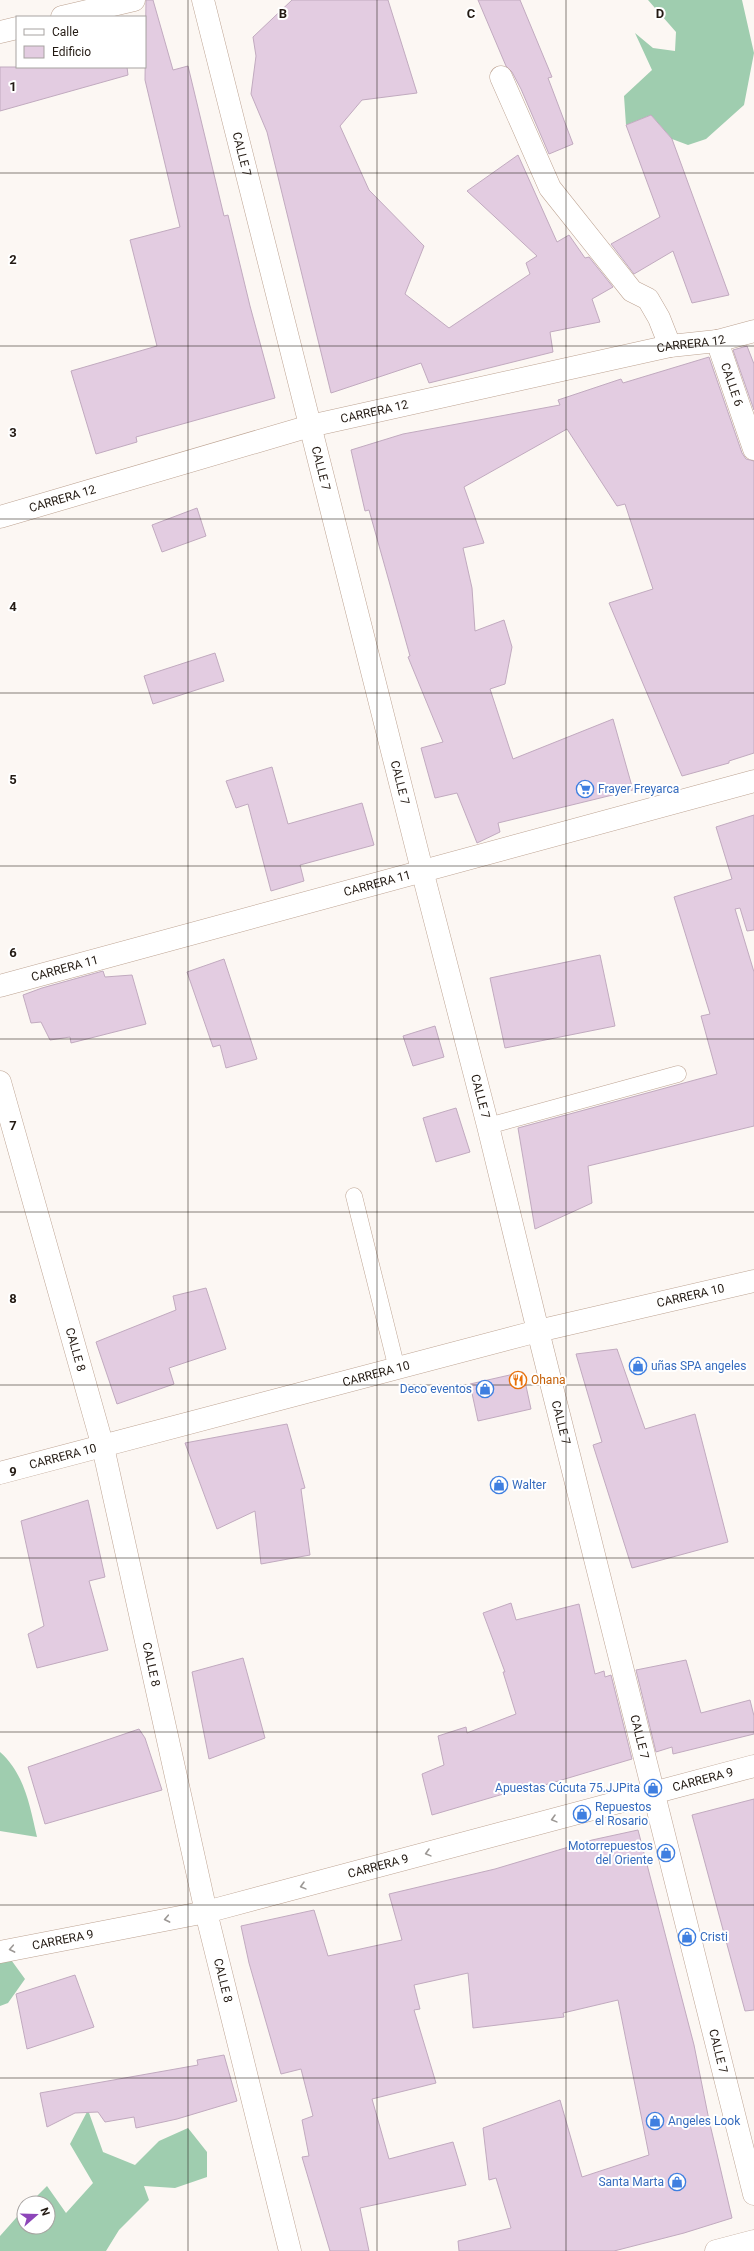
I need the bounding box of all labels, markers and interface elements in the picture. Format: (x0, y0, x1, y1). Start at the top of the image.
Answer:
text: B (279, 6, 287, 21)
text: C (467, 6, 476, 21)
text: D (656, 6, 664, 21)
legend (16, 16, 146, 68)
text: Calle (52, 25, 79, 39)
text: Edificio (52, 45, 91, 59)
text: 1 (9, 79, 17, 94)
street label: CALLE 7 (230, 131, 254, 178)
text: 2 (9, 252, 17, 267)
street label: CARRERA 12 (655, 332, 727, 356)
street label: CALLE 6 (718, 361, 746, 408)
street label: CARRERA 12 (339, 397, 410, 426)
text: 3 (9, 425, 17, 440)
street label: CALLE 7 (309, 445, 333, 492)
street label: CARRERA 12 (27, 482, 98, 515)
text: 4 (9, 599, 17, 614)
street label: CALLE 7 (388, 759, 412, 806)
text: 5 (9, 772, 17, 787)
supermarket icon: Frayer Freyarca (575, 779, 595, 799)
place label: Frayer Freyarca (598, 782, 679, 796)
street label: CARRERA 11 (342, 868, 412, 899)
text: 6 (9, 945, 17, 960)
street label: CARRERA 11 (30, 953, 100, 984)
street label: CALLE 7 (468, 1073, 493, 1120)
text: 7 (9, 1118, 17, 1133)
street label: CARRERA 10 (655, 1281, 726, 1310)
text: 8 (9, 1291, 17, 1306)
street label: CALLE 8 (63, 1326, 88, 1373)
shop icon: uñas SPA angeles (628, 1356, 648, 1376)
street label: CARRERA 10 (341, 1358, 412, 1389)
place label: uñas SPA angeles (651, 1359, 746, 1373)
restaurant icon: Ohana (508, 1370, 528, 1390)
place label: Ohana (531, 1373, 566, 1387)
shop icon: Deco eventos (475, 1379, 495, 1399)
place label: Deco eventos (400, 1382, 472, 1396)
street label: CALLE 7 (549, 1399, 573, 1446)
street label: CARRERA 10 (28, 1441, 98, 1472)
text: 9 (9, 1464, 17, 1479)
shop icon: Walter (489, 1475, 509, 1495)
place label: Walter (512, 1478, 546, 1492)
street label: CALLE 8 (139, 1641, 163, 1688)
street label: CALLE 7 (627, 1713, 652, 1761)
street label: CARRERA 9 (671, 1765, 735, 1794)
shop icon: Apuestas Cúcuta 75.JJPita (643, 1778, 663, 1798)
place label: Apuestas Cúcuta 75.JJPita (495, 1781, 640, 1795)
place label: Repuestos el Rosario (595, 1800, 652, 1828)
shop icon: Repuestos el Rosario (572, 1804, 592, 1824)
one-way arrow (551, 1815, 557, 1823)
place label: Motorrepuestos del Oriente (568, 1839, 653, 1867)
shop icon: Motorrepuestos del Oriente (656, 1843, 676, 1863)
one-way arrow (425, 1848, 432, 1856)
street label: CARRERA 9 (346, 1851, 410, 1881)
one-way arrow (299, 1881, 306, 1890)
one-way arrow (164, 1915, 171, 1923)
street label: CARRERA 9 (31, 1927, 95, 1953)
shop icon: Cristi (677, 1927, 697, 1947)
place label: Cristi (700, 1930, 728, 1944)
one-way arrow (9, 1945, 15, 1953)
street label: CALLE 8 (211, 1957, 235, 2004)
street label: CALLE 7 (706, 2028, 731, 2075)
shop icon: Angeles Look (645, 2111, 665, 2131)
place label: Angeles Look (668, 2114, 741, 2128)
shop icon: Santa Marta (667, 2172, 687, 2192)
place label: Santa Marta (598, 2175, 664, 2189)
north arrow (16, 2195, 56, 2235)
text: N (37, 2206, 52, 2218)

